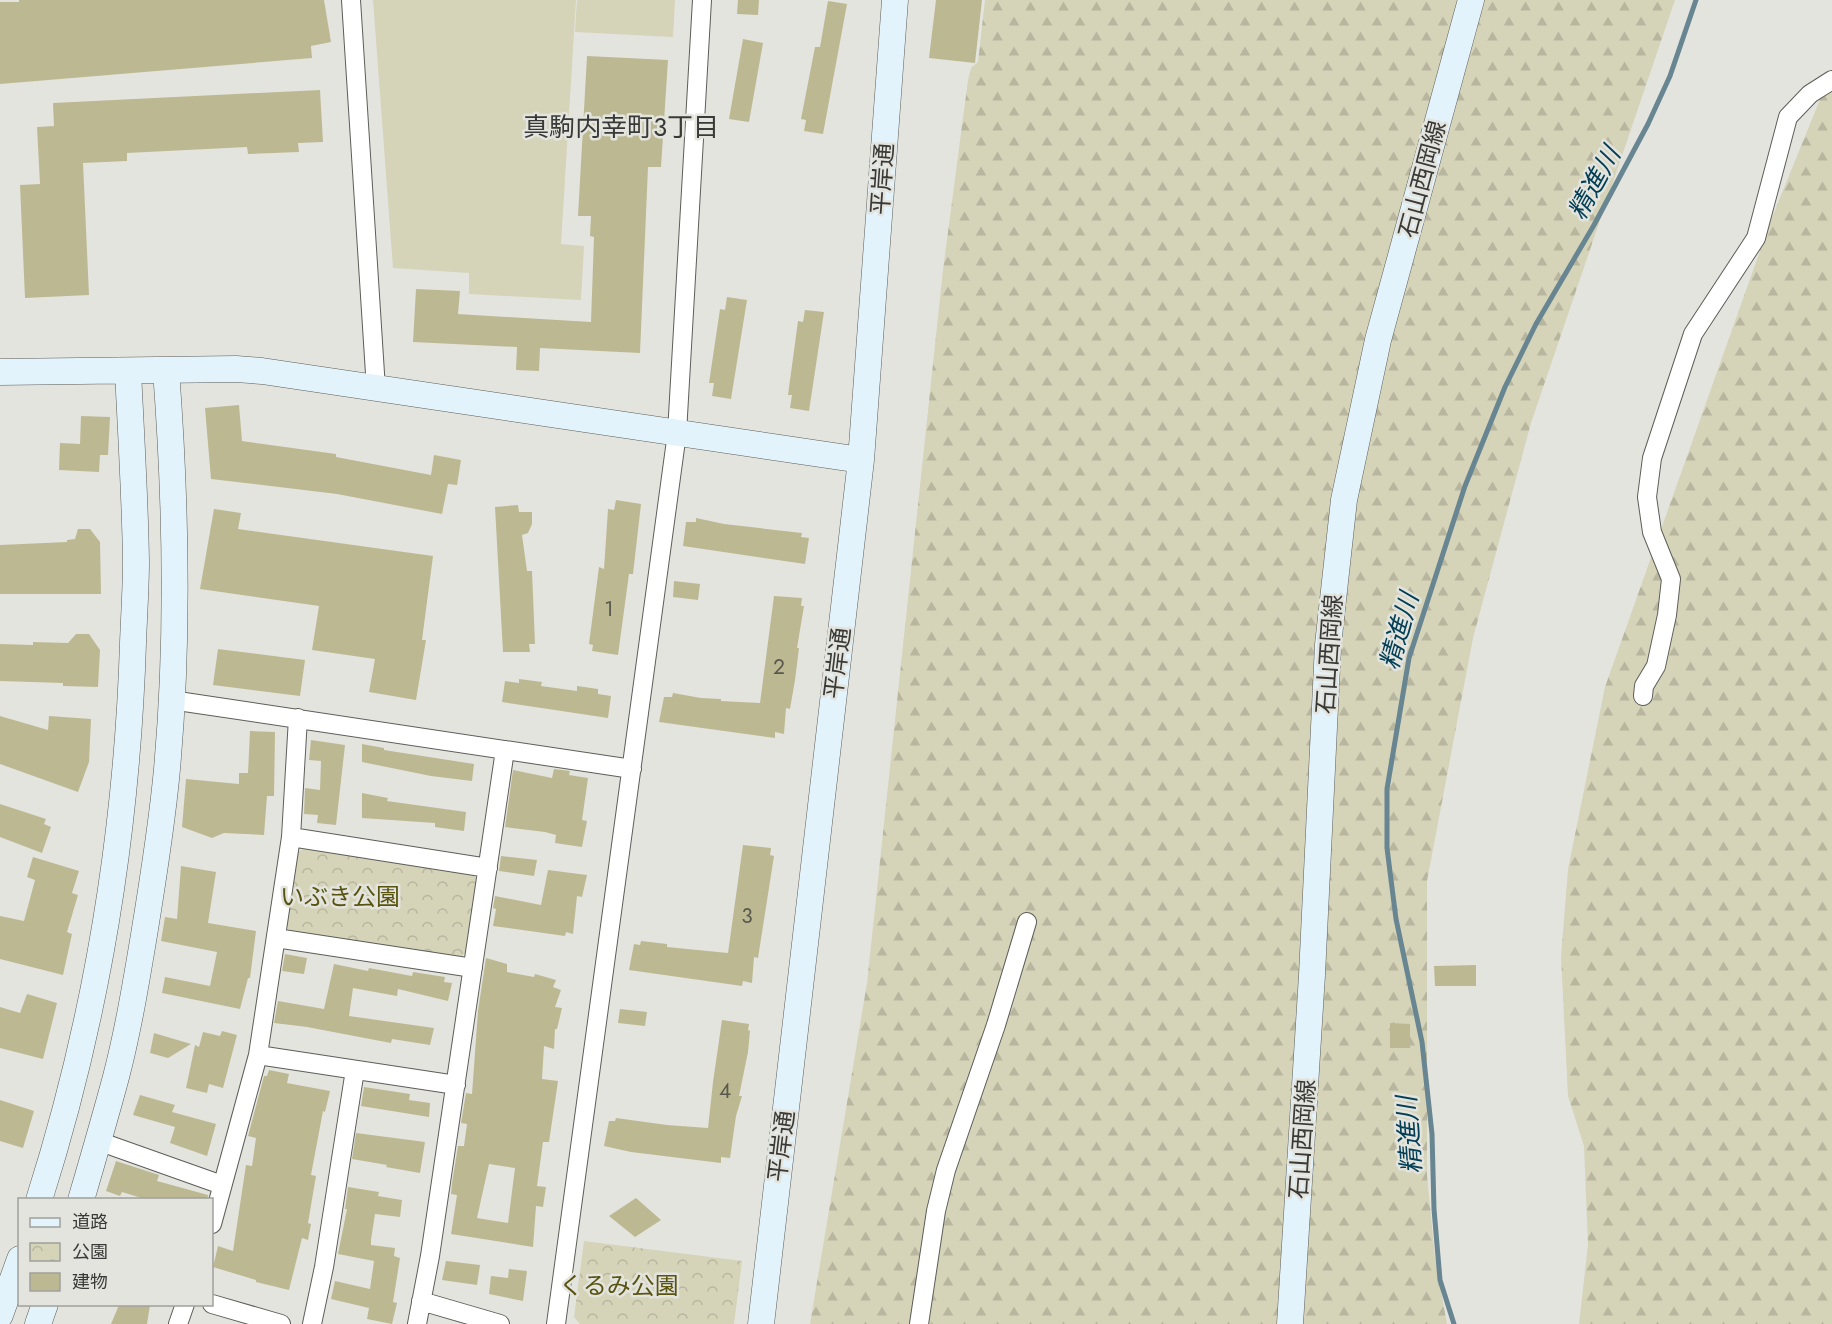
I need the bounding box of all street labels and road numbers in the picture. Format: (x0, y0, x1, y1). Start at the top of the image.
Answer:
street label: 石山西岡線 (1390, 117, 1454, 241)
street label: 平岸通 (862, 142, 902, 216)
street label: 石山西岡線 (1307, 593, 1351, 715)
street label: 平岸通 (815, 625, 859, 701)
street label: 石山西岡線 (1280, 1078, 1324, 1200)
street label: 平岸通 (759, 1108, 803, 1184)

